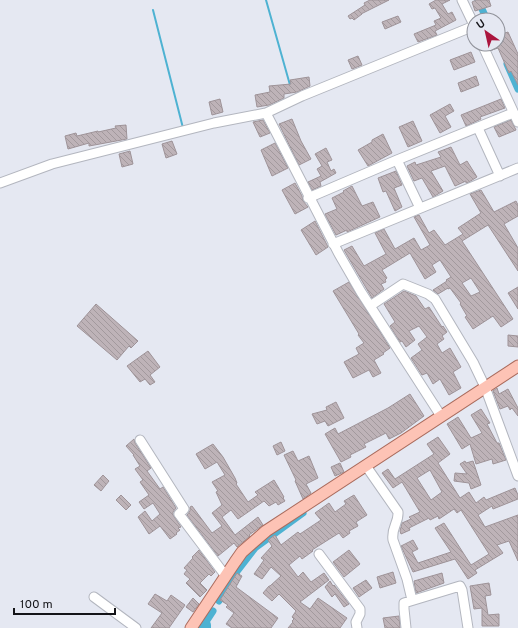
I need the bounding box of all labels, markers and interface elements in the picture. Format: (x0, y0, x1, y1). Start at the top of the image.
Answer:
north arrow (466, 12, 506, 52)
text: U (474, 17, 488, 33)
scale bar (14, 590, 115, 616)
text: 100 m (20, 597, 53, 613)

